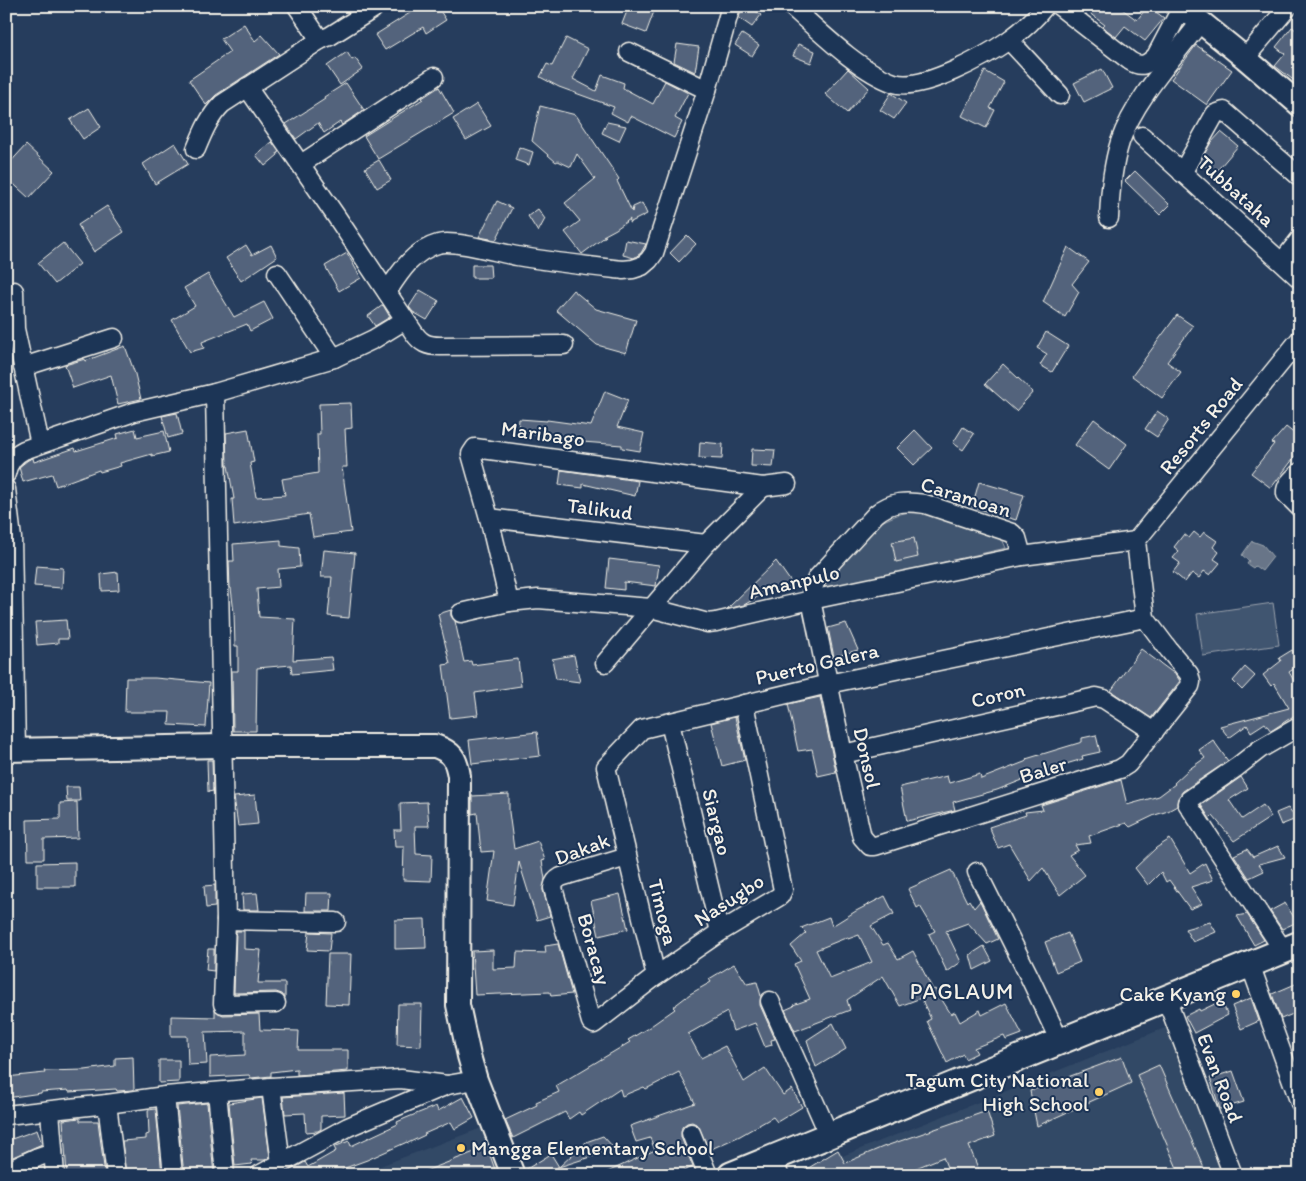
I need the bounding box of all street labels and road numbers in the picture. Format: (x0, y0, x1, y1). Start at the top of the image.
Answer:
street label: Tubbataha (1193, 150, 1280, 232)
street label: Resorts Road (1154, 372, 1247, 479)
street label: Maribago (499, 415, 587, 452)
street label: Caramoan (918, 471, 1015, 522)
street label: Talikud (566, 492, 635, 525)
street label: Amanpulo (746, 559, 842, 604)
street label: Puerto Galera (753, 637, 881, 690)
street label: Coron (969, 676, 1027, 713)
street label: Donsol (848, 725, 887, 791)
street label: Baler (1016, 750, 1070, 789)
street label: Siargao (697, 786, 738, 858)
street label: Dakak (551, 827, 613, 870)
street label: Nasugbo (689, 868, 768, 931)
street label: Timoga (643, 876, 684, 948)
street label: Boracay (572, 910, 617, 988)
street label: Evan Road (1192, 1030, 1249, 1126)

